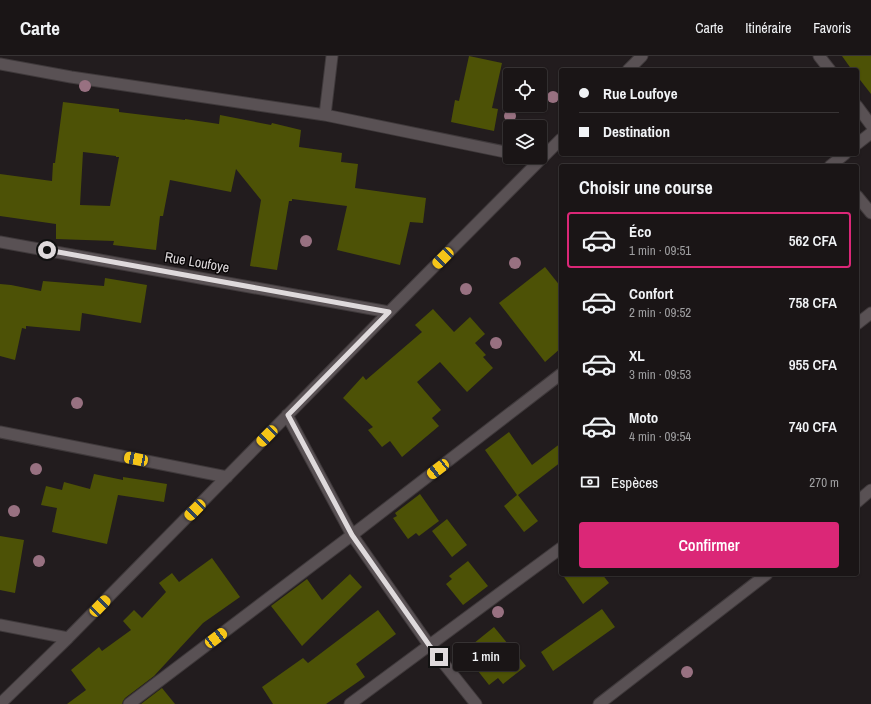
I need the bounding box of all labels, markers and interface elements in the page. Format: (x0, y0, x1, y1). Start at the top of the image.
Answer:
text: Carte (20, 15, 60, 41)
text: Carte (695, 19, 723, 37)
text: Itinéraire (745, 19, 791, 37)
text: Favoris (813, 19, 851, 37)
map controls (503, 68, 547, 164)
button: locate (503, 68, 547, 112)
text: Rue Loufoye (603, 83, 678, 104)
button: layers (503, 120, 547, 164)
text: Destination (603, 121, 670, 142)
text: Choisir une course (579, 175, 713, 200)
text: Éco (629, 221, 652, 242)
icon: car (581, 222, 617, 258)
text: 562 CFA (789, 230, 837, 251)
route start (38, 241, 56, 259)
text: 1 min · 09:51 (629, 242, 691, 259)
car (430, 245, 456, 271)
street label: Rue Loufoye (163, 247, 231, 277)
text: Confort (629, 283, 673, 304)
icon: car (581, 284, 617, 320)
text: 758 CFA (789, 292, 837, 313)
text: 2 min · 09:52 (629, 304, 691, 321)
text: XL (629, 345, 645, 366)
icon: car (581, 346, 617, 382)
text: 955 CFA (789, 354, 837, 375)
text: 3 min · 09:53 (629, 366, 691, 383)
text: Moto (629, 407, 658, 428)
icon: car (581, 408, 617, 444)
text: 740 CFA (789, 416, 837, 437)
car (254, 423, 280, 449)
text: 4 min · 09:54 (629, 428, 691, 445)
car (123, 451, 149, 467)
car (425, 457, 451, 481)
icon: cash (579, 471, 601, 493)
text: Espèces (611, 472, 658, 493)
text: 270 m (809, 474, 839, 491)
car (182, 497, 208, 523)
button: Confirmer (579, 522, 839, 568)
car (87, 593, 113, 619)
car (203, 626, 229, 650)
callout: 1 min (453, 643, 519, 671)
route end (430, 648, 448, 666)
text: 1 min (472, 648, 500, 665)

